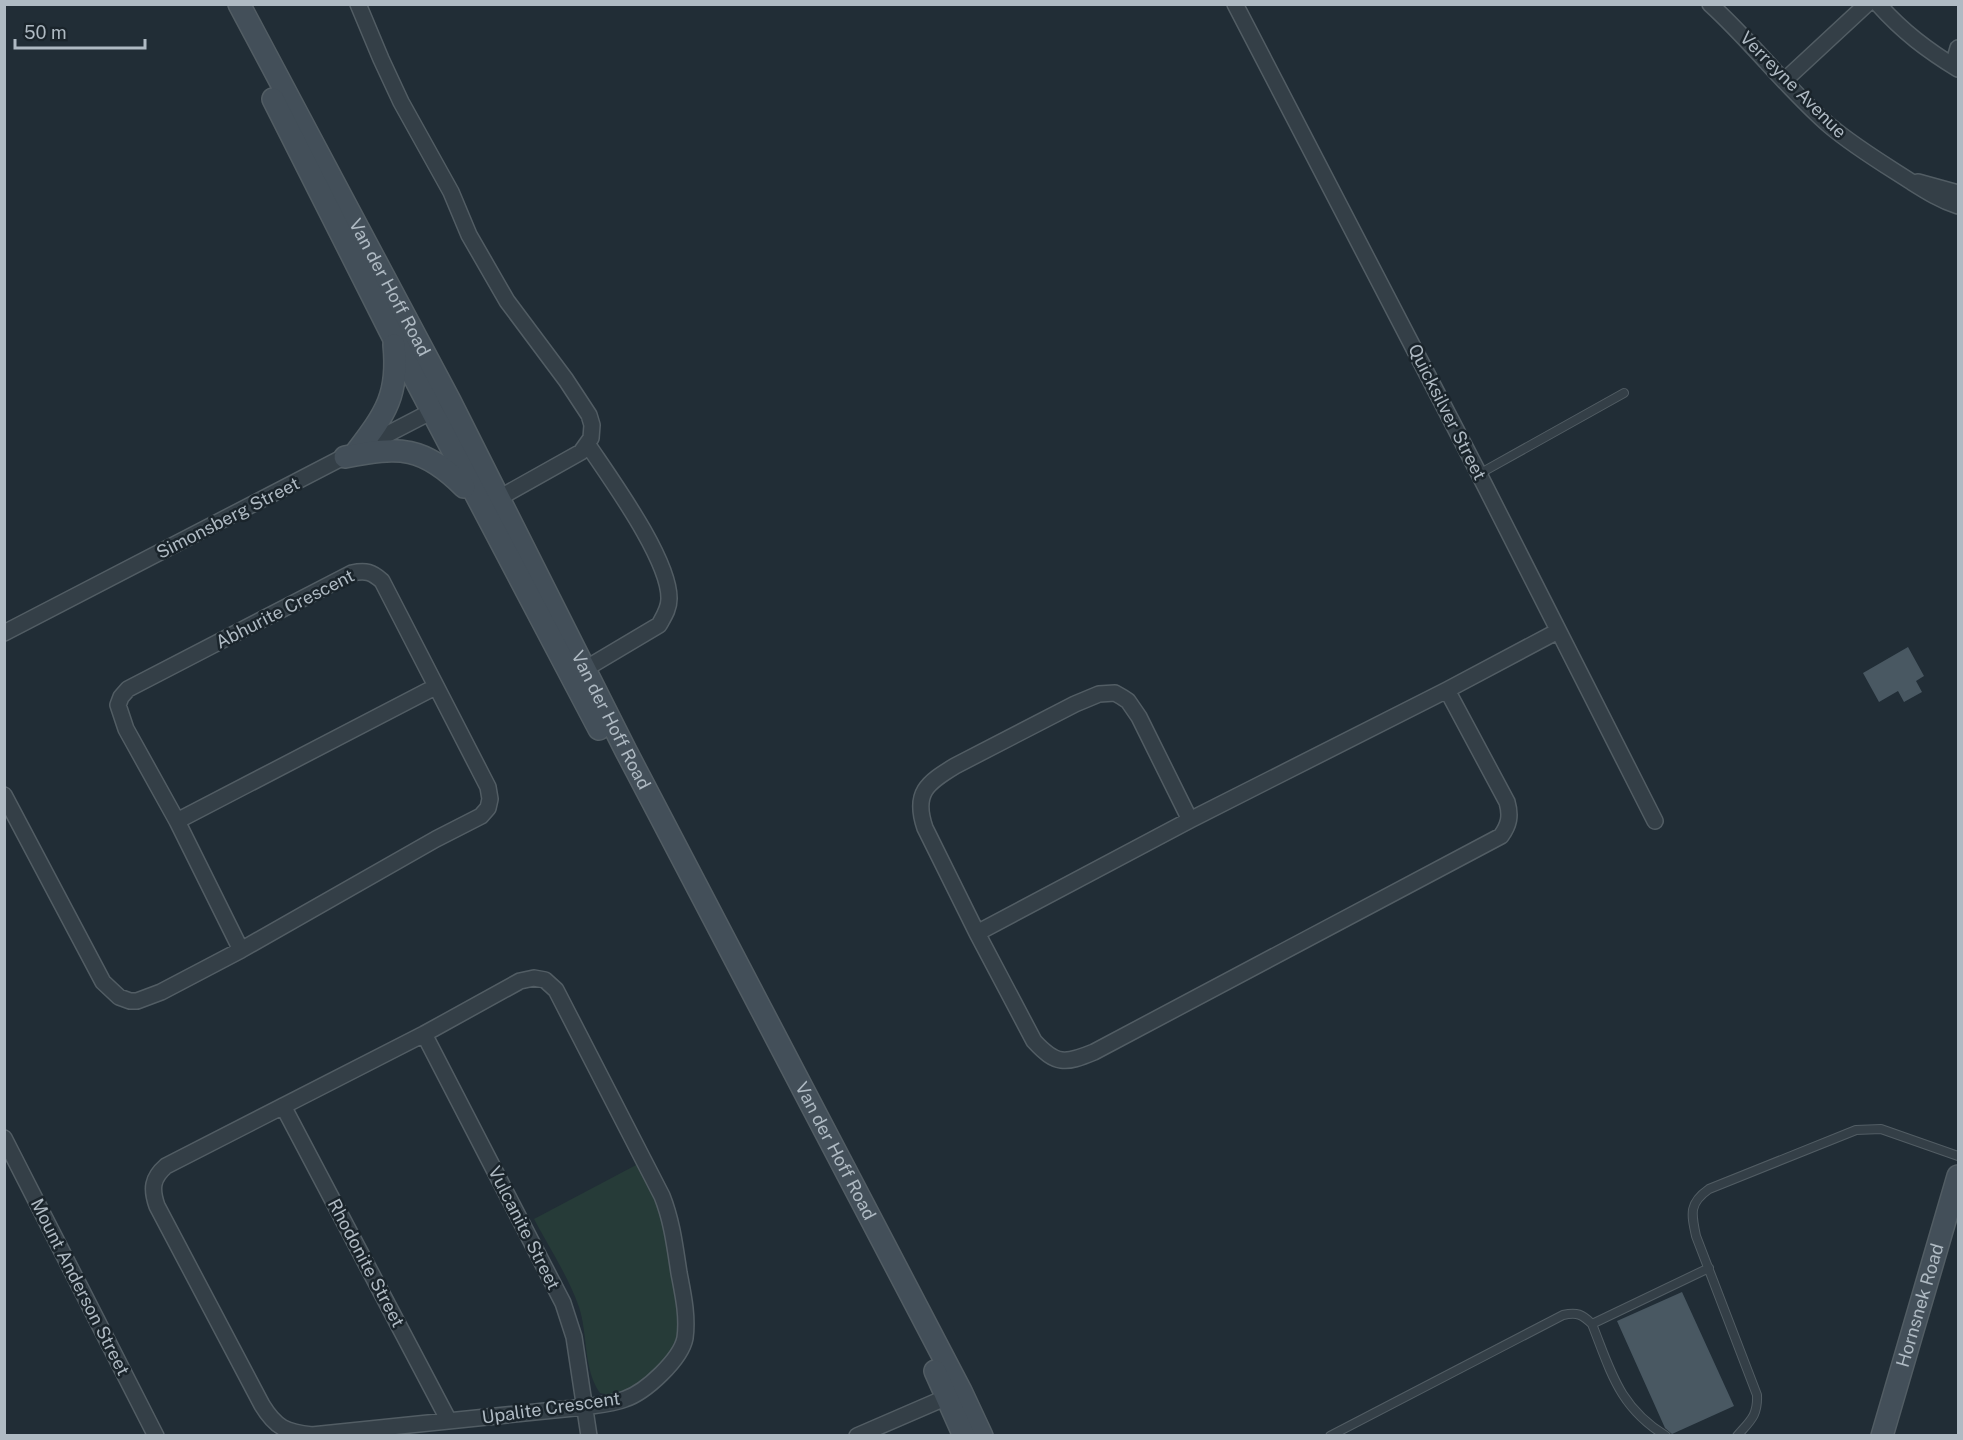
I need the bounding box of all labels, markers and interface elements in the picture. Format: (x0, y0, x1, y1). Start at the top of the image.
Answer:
scale bar (15, 12, 146, 50)
text: 50 m (24, 22, 67, 43)
street label: Verreyne Avenue (1736, 27, 1851, 142)
street label: Van der Hoff Road (345, 215, 435, 360)
street label: Quicksilver Street (1404, 340, 1491, 483)
street label: Simonsberg Street (153, 472, 303, 563)
street label: Abhurite Crescent (212, 565, 358, 653)
street label: Van der Hoff Road (567, 647, 655, 793)
street label: Van der Hoff Road (791, 1078, 881, 1223)
street label: Vulcanite Street (484, 1162, 565, 1293)
street label: Mount Anderson Street (27, 1195, 134, 1379)
street label: Rhodonite Street (324, 1195, 409, 1330)
street label: Hornsnek Road (1892, 1241, 1948, 1370)
street label: Upalite Crescent (480, 1387, 622, 1428)

